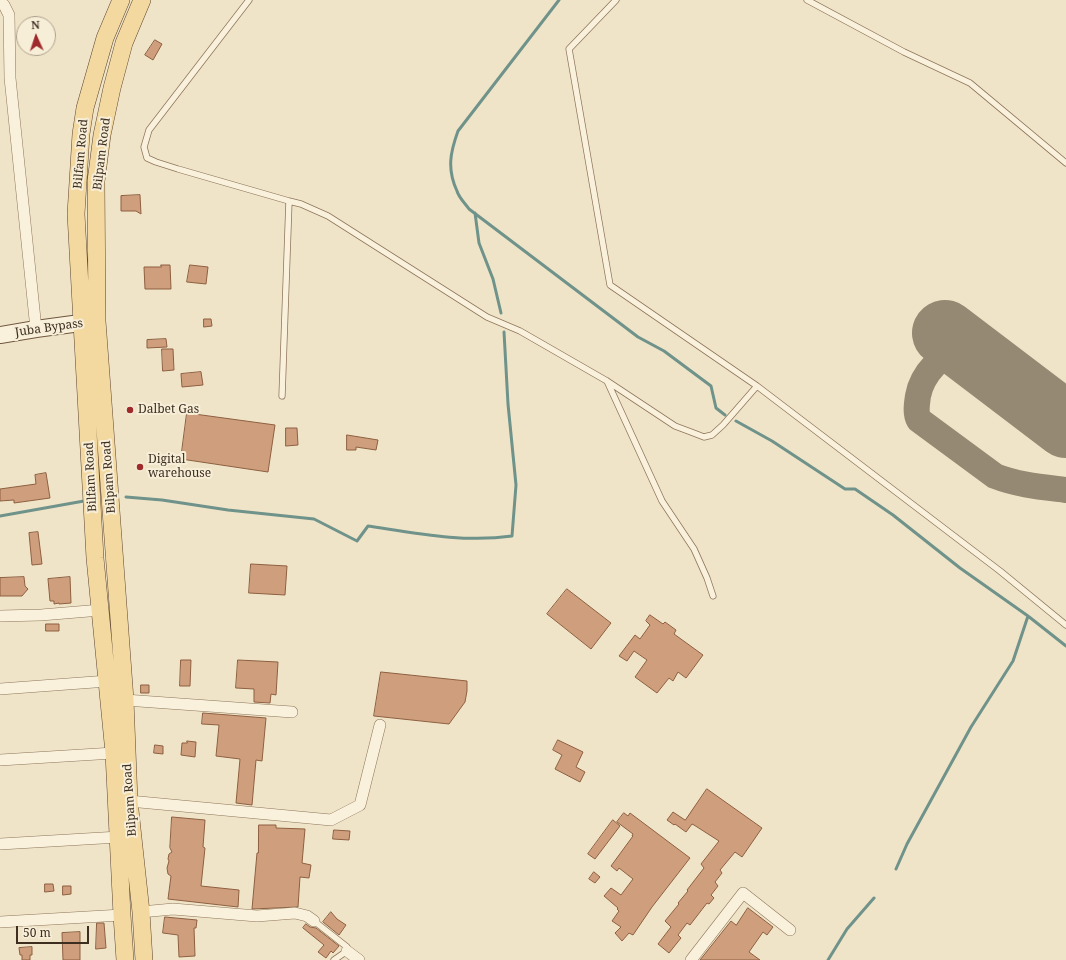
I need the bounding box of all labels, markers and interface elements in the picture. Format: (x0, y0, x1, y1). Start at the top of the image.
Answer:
north arrow (16, 16, 56, 56)
text: N (31, 17, 40, 32)
street label: Bilpam Road (90, 117, 114, 191)
street label: Bilfam Road (71, 119, 91, 189)
street label: Juba Bypass (14, 316, 84, 340)
place label: Dalbet Gas (138, 403, 199, 417)
marker: Dalbet Gas (125, 405, 135, 415)
street label: Bilpam Road (99, 440, 119, 514)
street label: Bilfam Road (82, 442, 100, 512)
place label: Digital warehouse (148, 453, 211, 481)
marker: Digital warehouse (135, 462, 145, 472)
street label: Bilpam Road (120, 763, 140, 837)
scale bar (18, 918, 91, 944)
text: 50 m (23, 924, 51, 941)

